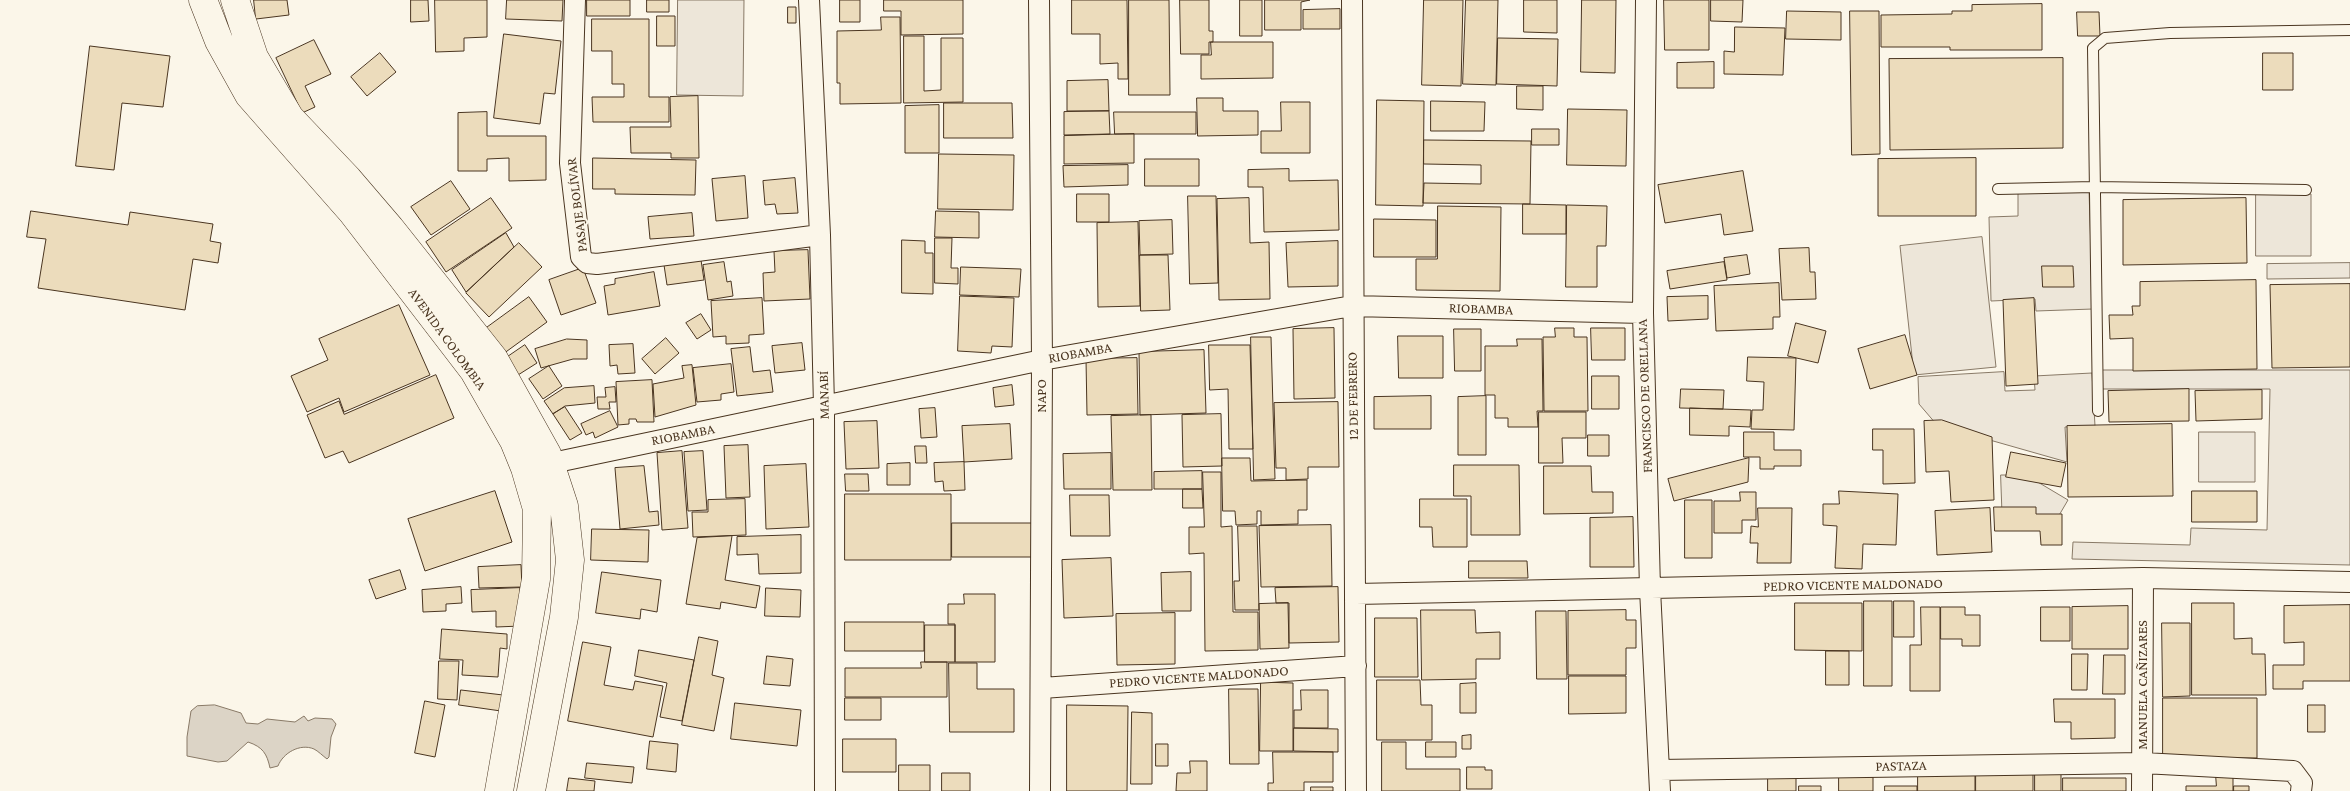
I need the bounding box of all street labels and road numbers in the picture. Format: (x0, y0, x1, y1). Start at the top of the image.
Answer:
street label: PASAJE BOLÍVAR (563, 157, 591, 253)
street label: AVENIDA COLOMBIA (404, 285, 490, 393)
street label: RIOBAMBA (1449, 299, 1513, 319)
street label: FRANCISCO DE ORELLANA (1634, 319, 1656, 473)
street label: RIOBAMBA (1047, 339, 1113, 367)
street label: 12 DE FEBRERO (1344, 352, 1362, 440)
street label: MANABÍ (815, 371, 833, 419)
street label: NAPO (1034, 379, 1050, 413)
street label: RIOBAMBA (650, 421, 716, 449)
street label: PEDRO VICENTE MALDONADO (1763, 575, 1943, 595)
street label: MANUELA CAÑIZARES (2135, 620, 2151, 750)
street label: PEDRO VICENTE MALDONADO (1109, 662, 1289, 692)
street label: PASTAZA (1875, 757, 1927, 775)

